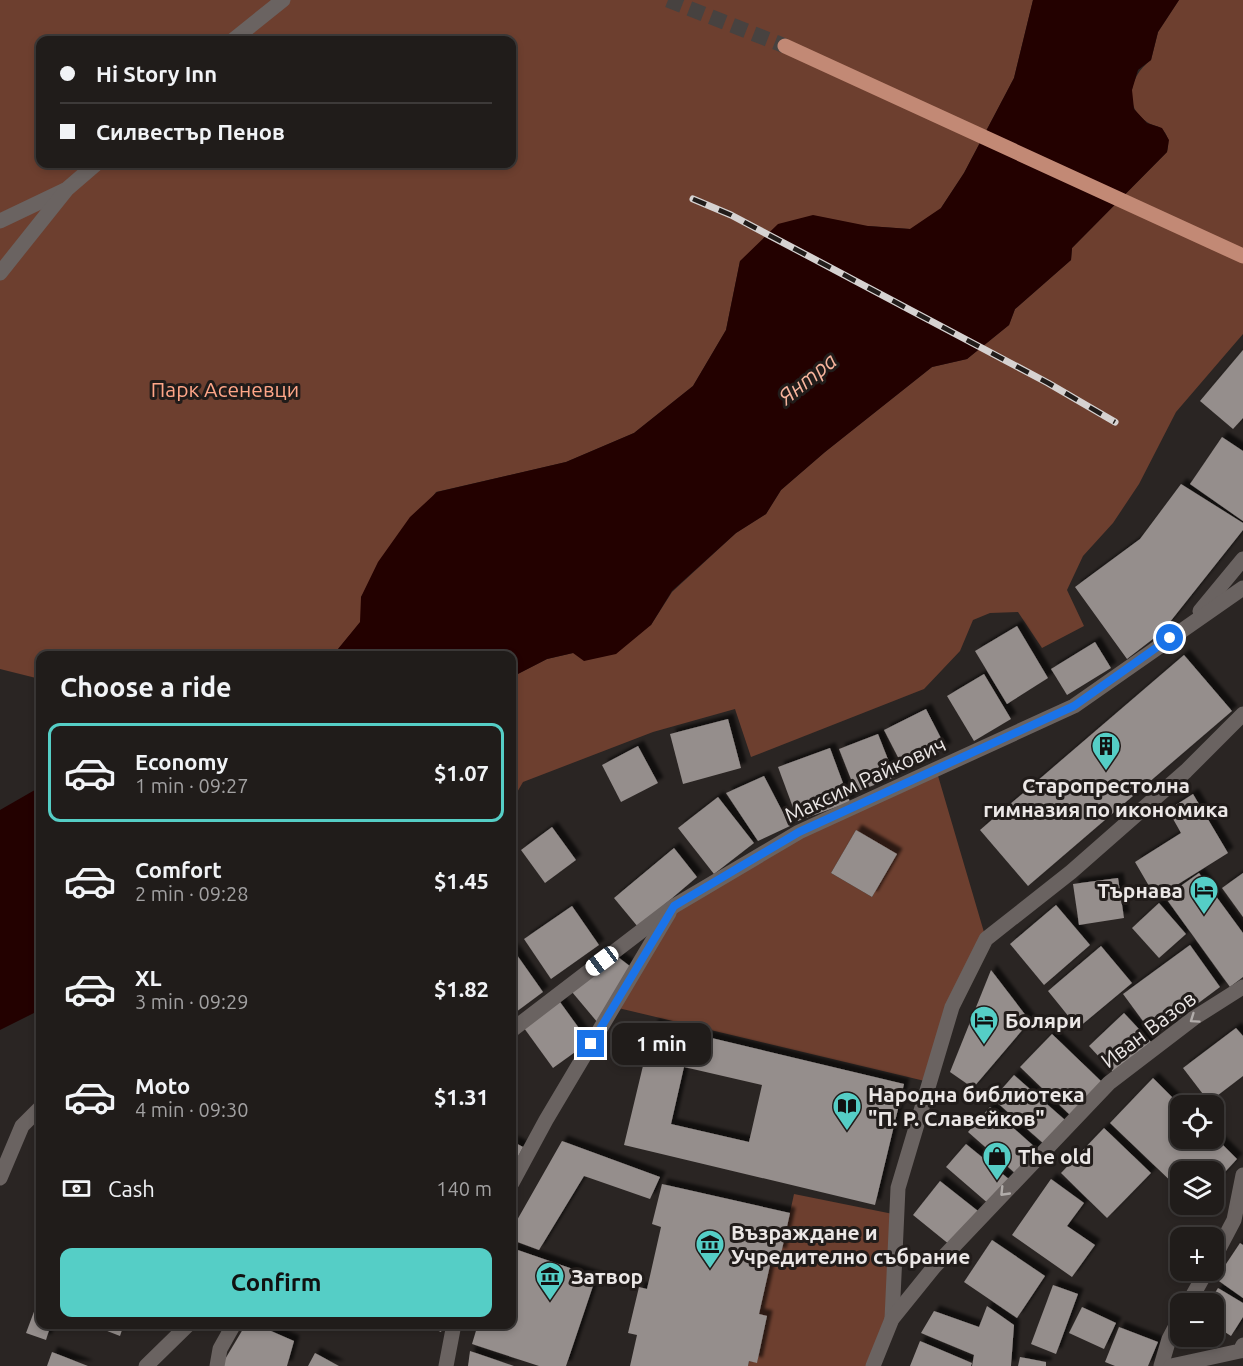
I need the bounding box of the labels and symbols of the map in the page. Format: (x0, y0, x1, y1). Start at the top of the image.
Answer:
water label: Янтра (772, 347, 841, 409)
park label: Парк Асеневци (151, 377, 299, 401)
route start (1156, 624, 1183, 651)
building icon: Старопрестолна гимназия по икономика (1090, 730, 1122, 772)
street label: Максим Райкович (781, 731, 949, 827)
place label: Старопрестолна гимназия по икономика (983, 773, 1229, 821)
hotel icon: Търнава (1188, 874, 1220, 916)
place label: Търнава (1097, 878, 1183, 902)
car (582, 943, 622, 979)
street label: Иван Вазов (1096, 986, 1200, 1072)
hotel icon: Боляри (968, 1004, 1000, 1046)
place label: Боляри (1005, 1008, 1082, 1032)
one-way arrow (1190, 1011, 1201, 1022)
callout: 1 min (612, 1023, 711, 1065)
route end (577, 1030, 604, 1057)
place label: Народна библиотека "П. Р. Славейков" (868, 1082, 1085, 1130)
library icon: Народна библиотека "П. Р. Славейков" (831, 1090, 863, 1132)
shop icon: The old (981, 1140, 1013, 1182)
place label: The old (1018, 1144, 1092, 1168)
one-way arrow (1000, 1186, 1011, 1196)
place label: Възраждане и Учредително събрание (731, 1220, 970, 1268)
museum icon: Възраждане и Учредително събрание (694, 1228, 726, 1270)
museum icon: Затвор (534, 1260, 566, 1302)
place label: Затвор (571, 1264, 643, 1288)

